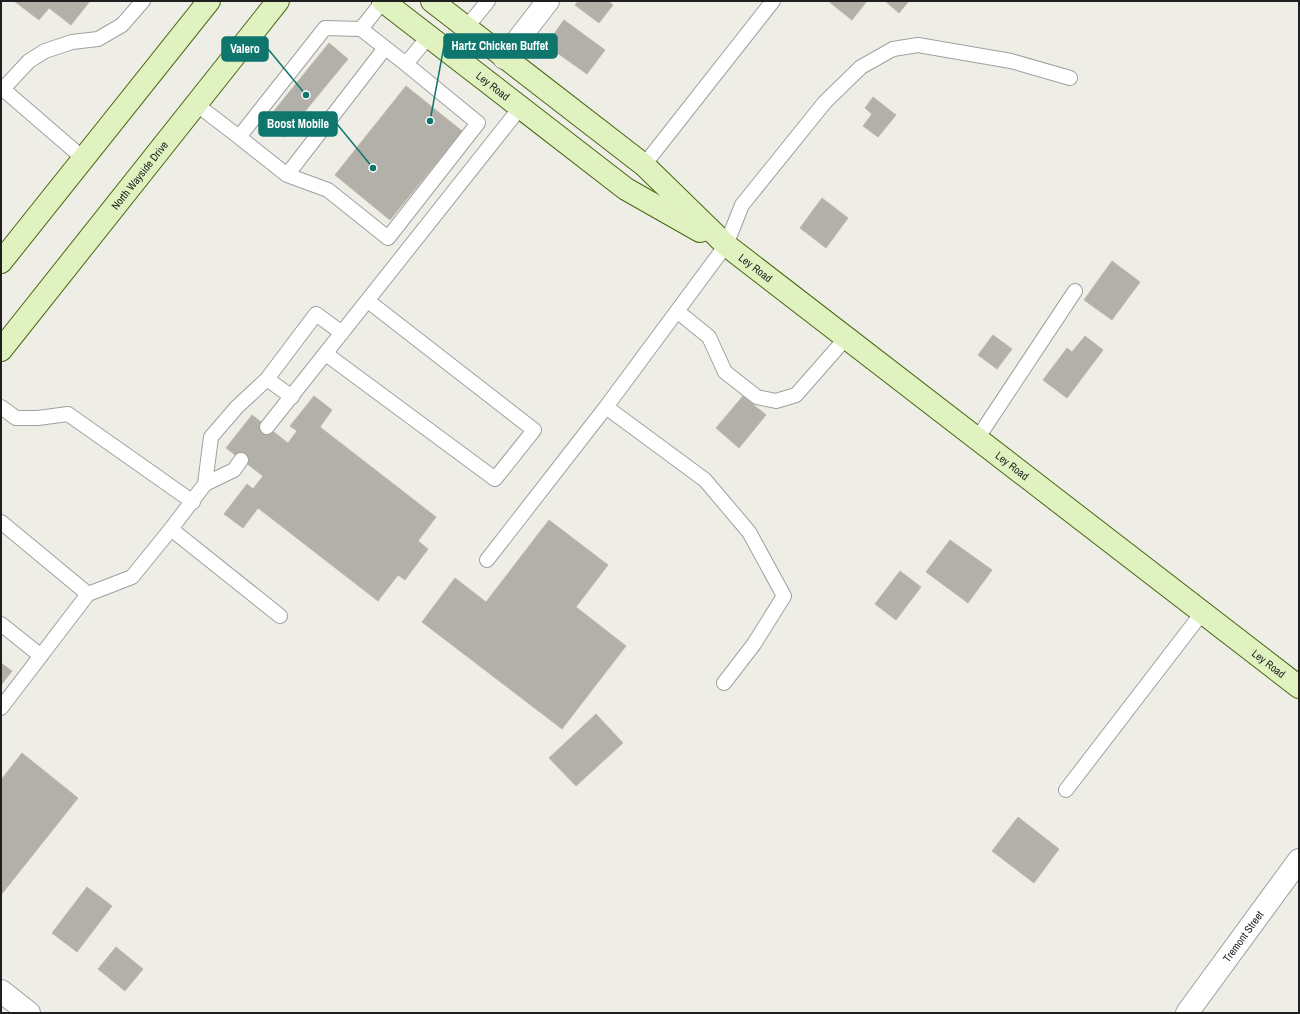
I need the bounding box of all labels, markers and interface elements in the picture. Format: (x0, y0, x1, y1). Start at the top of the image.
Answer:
callout: Hartz Chicken Buffet (444, 34, 557, 58)
callout: Valero (222, 37, 268, 61)
text: Hartz Chicken Buffet (452, 38, 549, 54)
text: Valero (230, 41, 260, 57)
street label: Ley Road (473, 69, 513, 103)
callout: Boost Mobile (259, 112, 337, 136)
text: Boost Mobile (267, 116, 329, 132)
street label: North Wayside Drive (108, 138, 171, 212)
street label: Ley Road (736, 250, 775, 285)
street label: Ley Road (993, 448, 1032, 483)
street label: Ley Road (1249, 646, 1288, 681)
street label: Tremont Street (1220, 908, 1267, 965)

